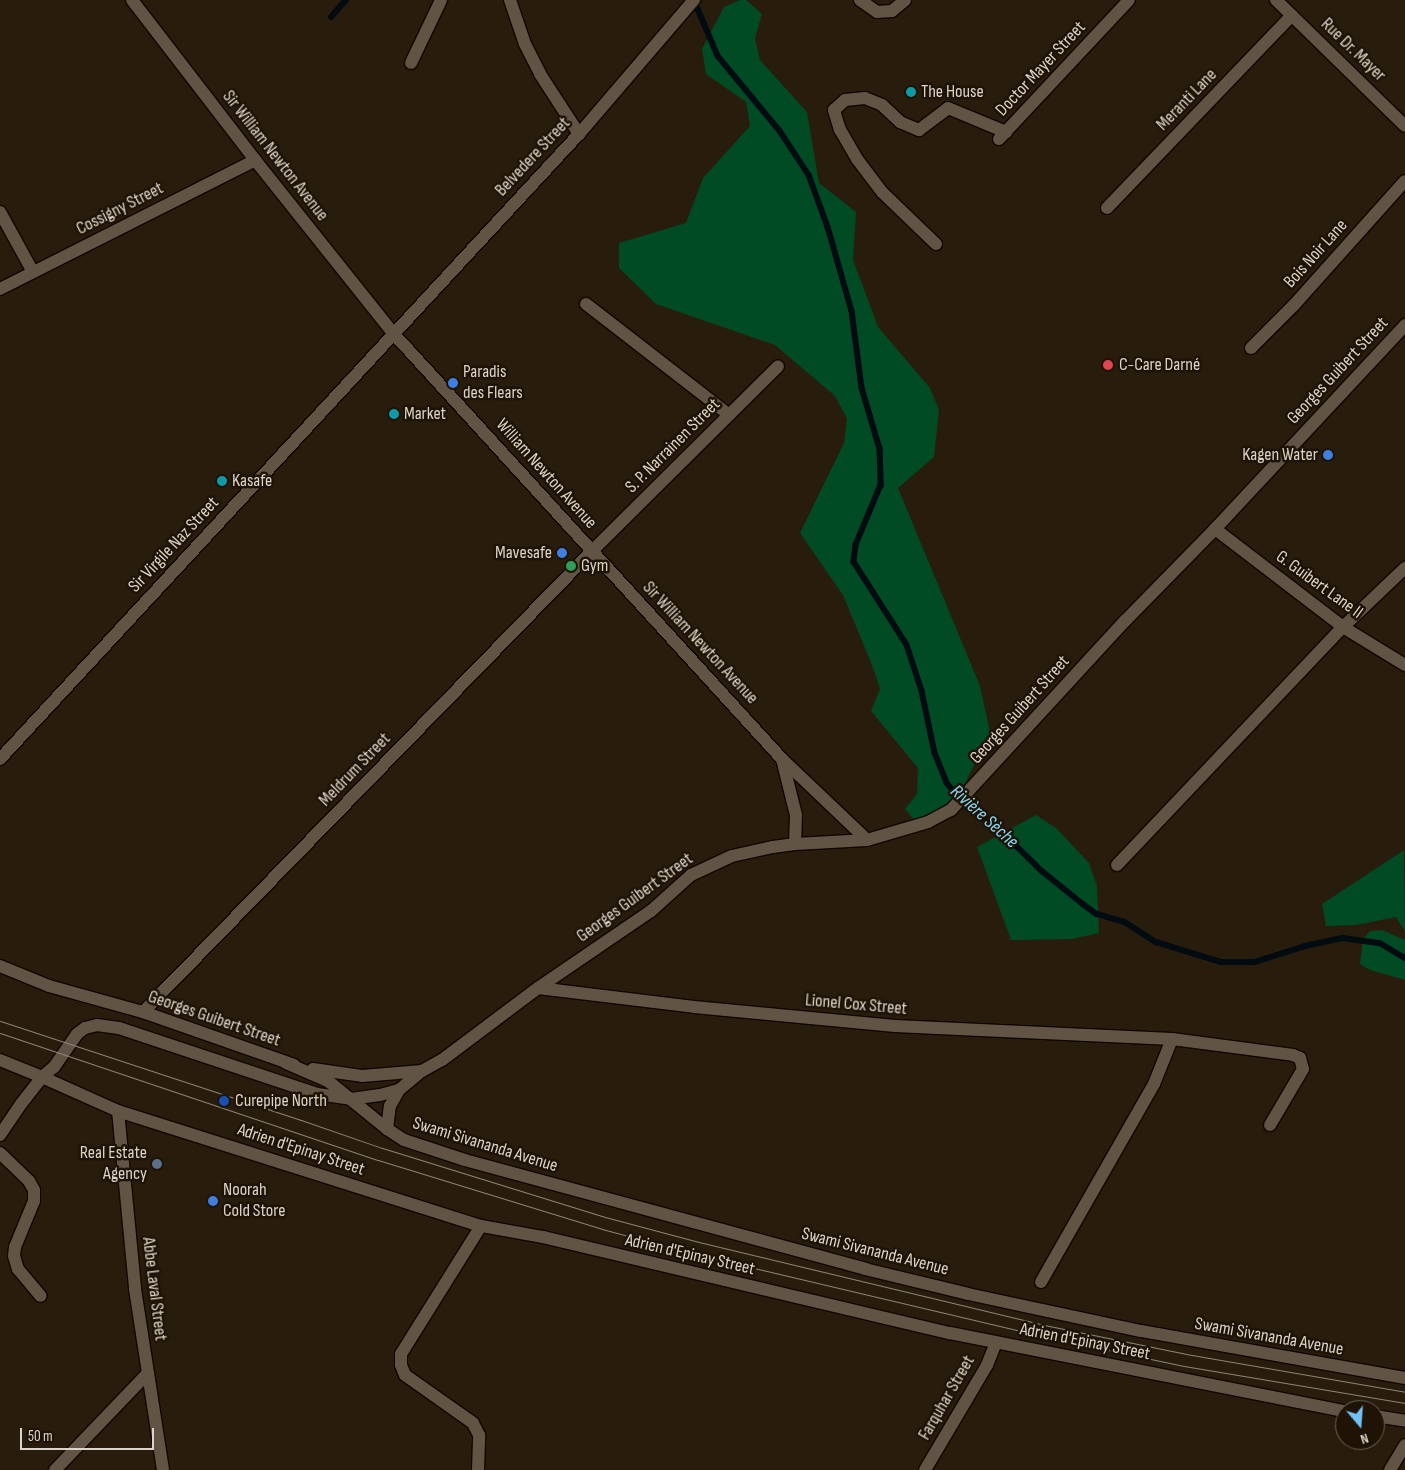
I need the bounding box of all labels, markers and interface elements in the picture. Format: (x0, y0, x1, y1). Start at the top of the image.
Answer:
street label: Rue Dr. Mayer (1316, 14, 1390, 86)
street label: Doctor Mayer Street (992, 17, 1090, 121)
street label: Meranti Lane (1152, 65, 1222, 135)
place label: The House (921, 81, 984, 103)
street label: Sir William Newton Avenue (217, 86, 333, 226)
marker: The House (905, 86, 917, 98)
street label: Belvedere Street (491, 113, 575, 201)
street label: Cossigny Street (73, 178, 167, 240)
street label: Bois Noir Lane (1280, 215, 1352, 293)
street label: Georges Guibert Street (1283, 313, 1393, 429)
place label: C-Care Darné (1119, 354, 1200, 376)
marker: C-Care Darné (1101, 358, 1115, 372)
place label: Paradis des Flears (463, 362, 523, 404)
marker: Paradis des Flears (447, 377, 459, 389)
street label: S. P. Narrainen Street (621, 394, 725, 498)
place label: Market (404, 403, 446, 425)
marker: Market (388, 408, 400, 420)
street label: William Newton Avenue (491, 415, 601, 533)
place label: Kagen Water (1242, 444, 1318, 466)
marker: Kagen Water (1322, 449, 1334, 461)
place label: Kasafe (232, 470, 272, 492)
marker: Kasafe (216, 475, 228, 487)
street label: Sir Virgile Naz Street (124, 493, 224, 597)
place label: Mavesafe (495, 542, 552, 564)
street label: G. Guibert Lane II (1271, 546, 1367, 624)
marker: Mavesafe (556, 547, 568, 559)
place label: Gym (581, 555, 608, 577)
marker: Gym (565, 560, 577, 572)
street label: Sir William Newton Avenue (638, 577, 762, 709)
street label: Georges Guibert Street (966, 651, 1074, 769)
street label: Meldrum Street (315, 729, 395, 811)
water label: Rivière Sèche (945, 781, 1023, 853)
street label: Georges Guibert Street (573, 849, 697, 947)
street label: Georges Guibert Street (145, 986, 283, 1052)
street label: Lionel Cox Street (804, 990, 908, 1020)
place label: Curepipe North (235, 1090, 327, 1112)
marker: Curepipe North (217, 1094, 231, 1108)
street label: Swami Sivananda Avenue (410, 1113, 560, 1177)
street label: Adrien d'Epinay Street (235, 1119, 367, 1181)
place label: Real Estate Agency (80, 1143, 147, 1186)
marker: Real Estate Agency (151, 1158, 163, 1170)
place label: Noorah Cold Store (223, 1180, 285, 1222)
marker: Noorah Cold Store (207, 1195, 219, 1207)
street label: Swami Sivananda Avenue (799, 1223, 951, 1281)
street label: Adrien d'Epinay Street (623, 1230, 757, 1280)
street label: Abbe Laval Street (137, 1236, 171, 1342)
street label: Swami Sivananda Avenue (1193, 1313, 1345, 1361)
street label: Adrien d'Epinay Street (1018, 1319, 1152, 1365)
street label: Farquhar Street (914, 1352, 980, 1444)
north arrow (1335, 1400, 1385, 1450)
scale bar (22, 1418, 156, 1450)
text: 50 m (28, 1427, 53, 1446)
text: N (1358, 1430, 1371, 1448)

